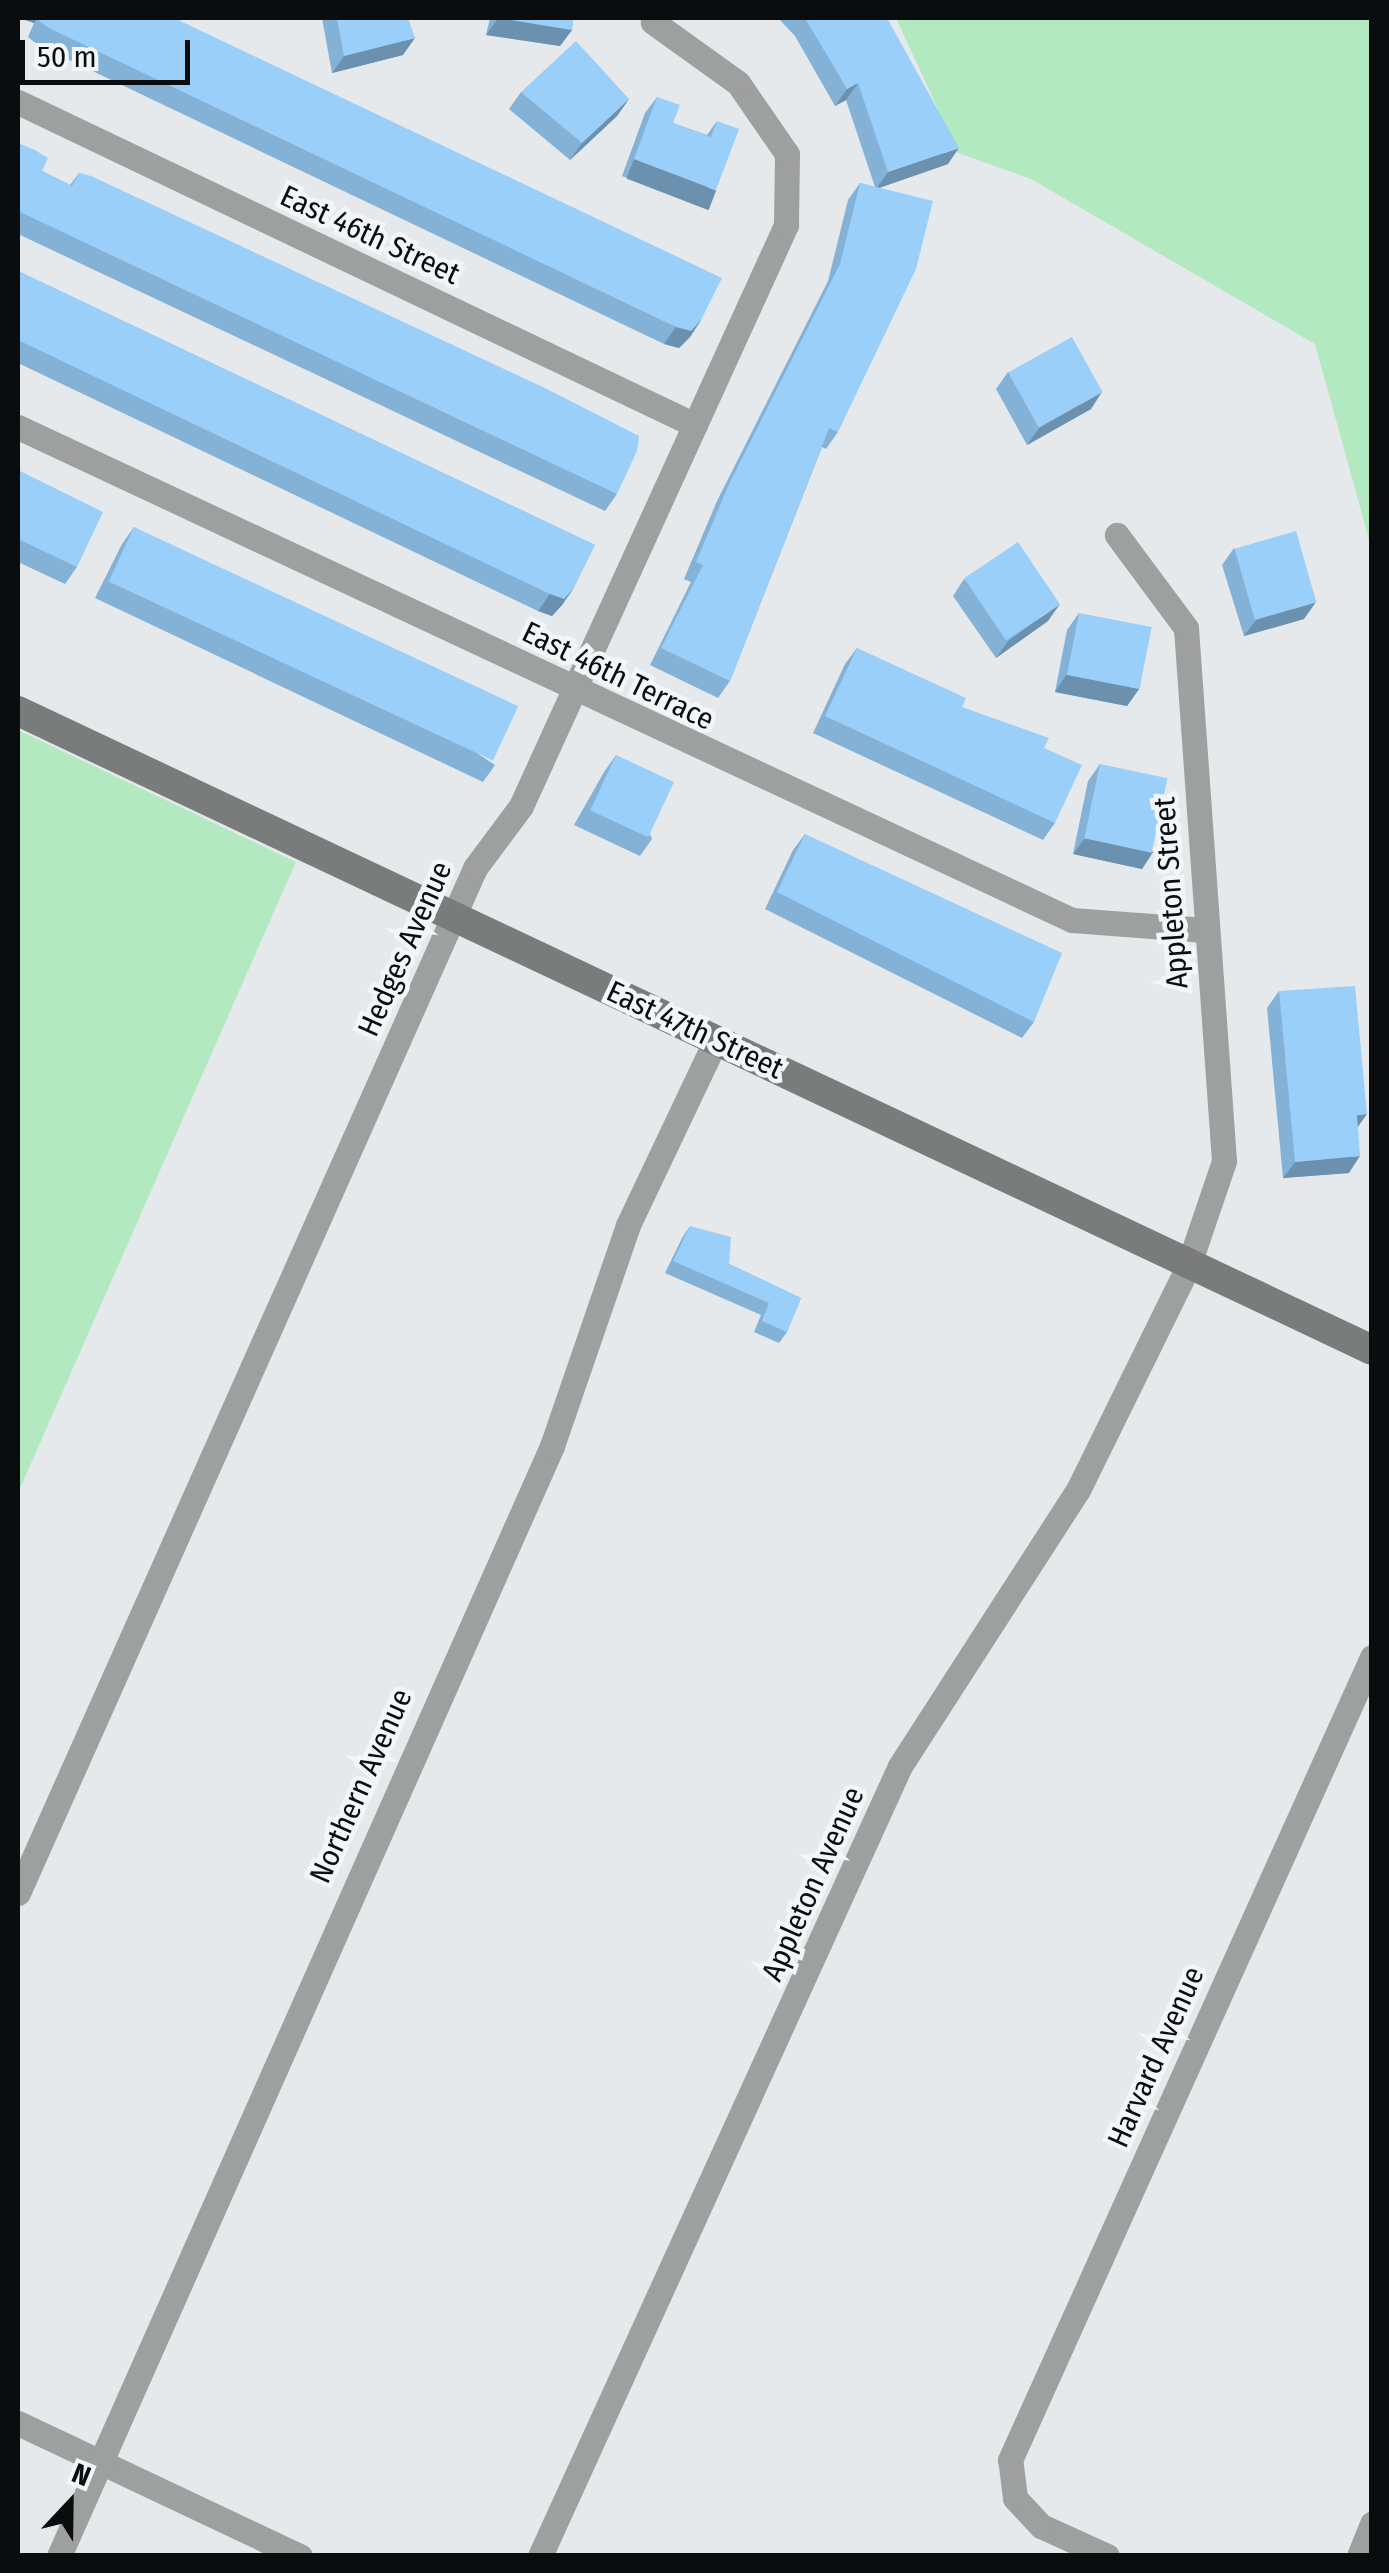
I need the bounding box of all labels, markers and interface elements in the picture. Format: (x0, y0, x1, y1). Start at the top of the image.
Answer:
scale bar (25, 20, 195, 82)
text: 50 m (37, 39, 97, 75)
street label: East 46th Street (275, 178, 465, 292)
street label: East 46th Terrace (516, 614, 720, 738)
street label: Appleton Street (1146, 796, 1196, 990)
street label: Hedges Avenue (350, 856, 460, 1042)
street label: East 47th Street (601, 973, 789, 1087)
street label: Northern Avenue (302, 1683, 420, 1889)
street label: Appleton Avenue (754, 1781, 872, 1987)
street label: Harvard Avenue (1100, 1961, 1212, 2153)
north arrow (20, 2453, 120, 2553)
text: N (67, 2456, 95, 2493)

